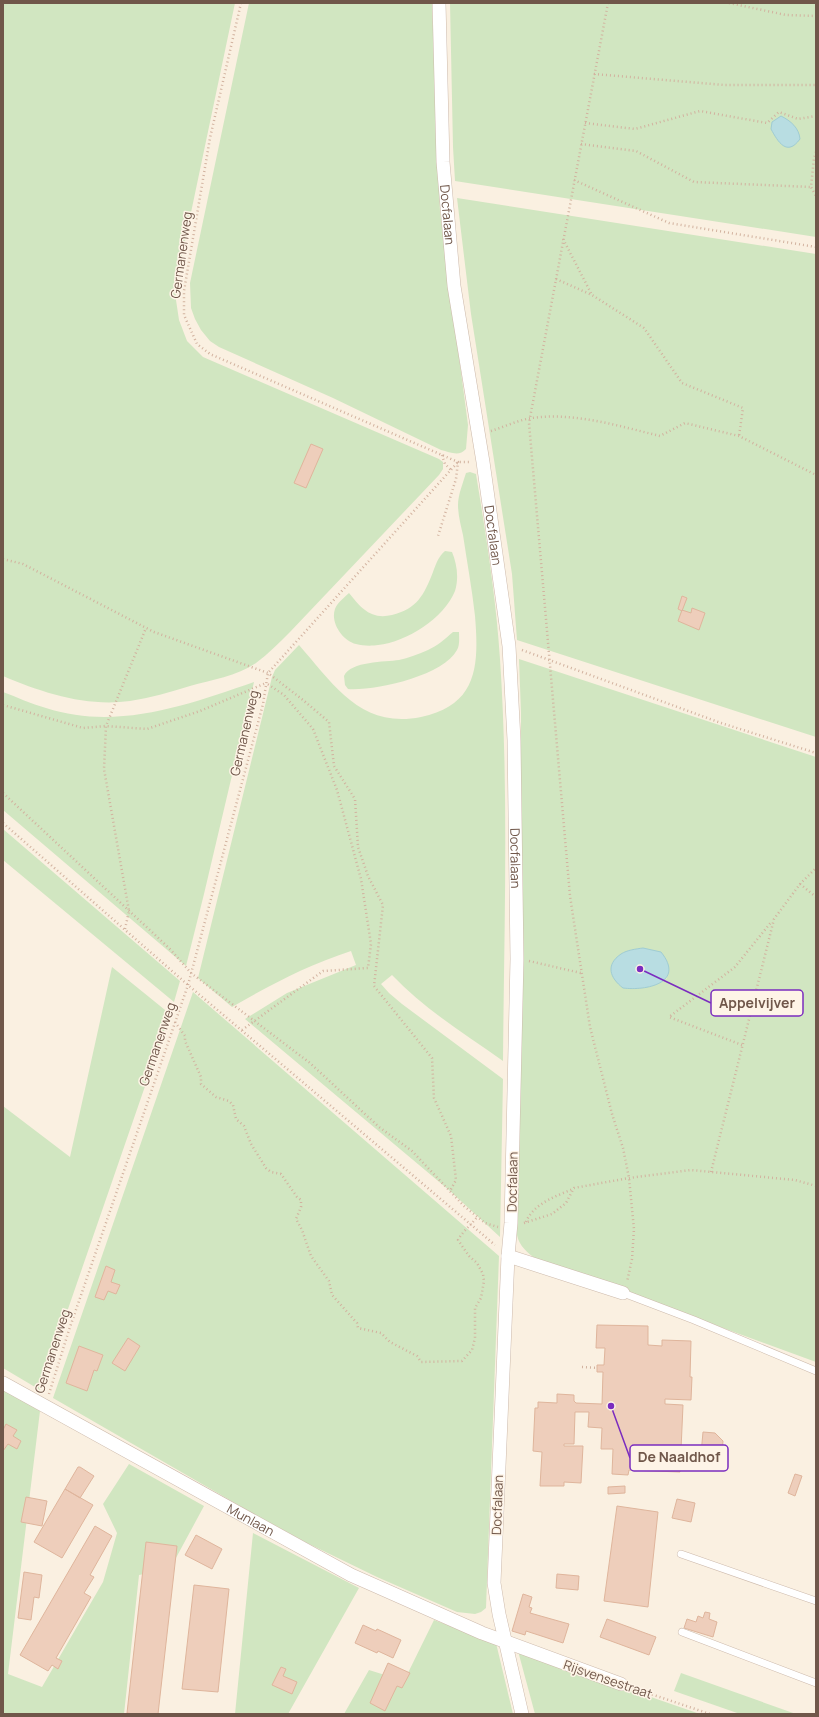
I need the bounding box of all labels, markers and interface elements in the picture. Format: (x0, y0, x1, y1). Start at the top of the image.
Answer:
street label: Docfalaan (436, 184, 459, 246)
street label: Germanenweg (166, 210, 196, 300)
street label: Docfalaan (480, 504, 507, 567)
street label: Germanenweg (225, 688, 263, 778)
street label: Docfalaan (506, 828, 525, 889)
callout: Appelvijver (711, 990, 803, 1016)
text: Appelvijver (719, 993, 795, 1012)
street label: Germanenweg (134, 1000, 180, 1088)
street label: Docfalaan (502, 1152, 522, 1212)
street label: Germanenweg (30, 1307, 74, 1395)
callout: De Naaldhof (630, 1445, 728, 1471)
text: De Naaldhof (638, 1447, 721, 1466)
street label: Docfalaan (487, 1474, 507, 1536)
street label: Munlaan (224, 1499, 278, 1540)
street label: Rijsvensestraat (561, 1655, 655, 1703)

